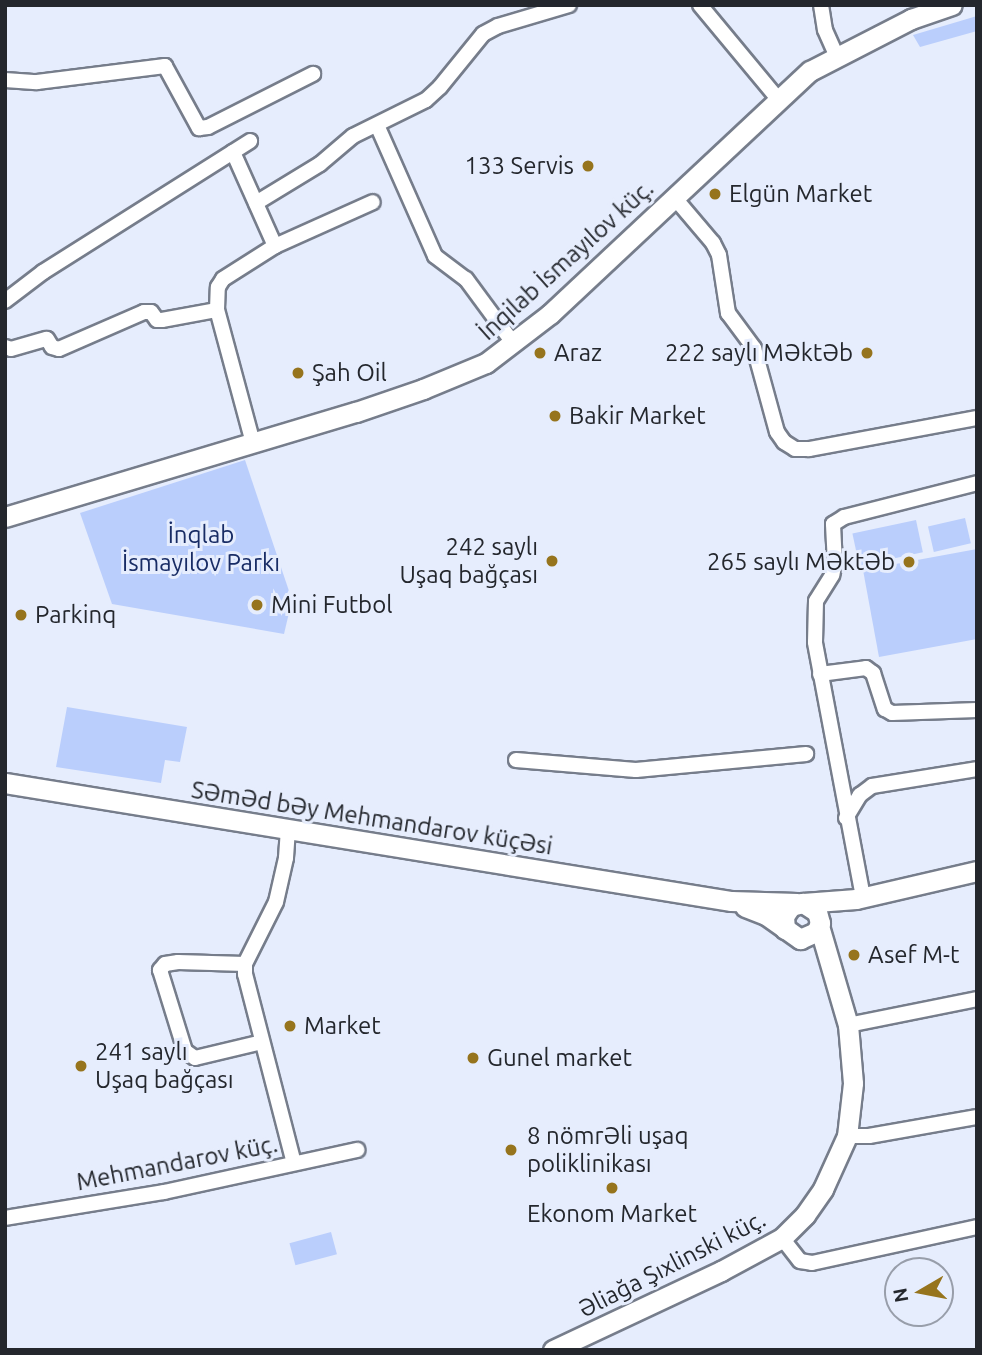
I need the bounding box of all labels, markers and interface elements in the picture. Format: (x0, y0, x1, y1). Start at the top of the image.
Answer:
place label: 133 Servis (464, 152, 574, 180)
marker: 133 Servis (580, 158, 596, 174)
street label: İnqilab İsmayılov küç. (473, 174, 659, 346)
place label: Elgün Market (729, 180, 872, 208)
marker: Elgün Market (707, 186, 723, 202)
place label: Araz (554, 339, 602, 367)
place label: 222 saylı Məktəb (665, 339, 853, 367)
marker: Araz (532, 345, 548, 361)
marker: 222 saylı Məktəb (859, 345, 875, 361)
place label: Şah Oil (312, 359, 387, 387)
marker: Şah Oil (290, 365, 306, 381)
place label: Bakir Market (569, 402, 706, 430)
marker: Bakir Market (547, 408, 563, 424)
park label: İnqlab İsmayılov Parkı (122, 521, 280, 577)
place label: 242 saylı Uşaq bağçası (399, 533, 538, 589)
place label: 265 saylı Məktəb (707, 548, 895, 576)
marker: 242 saylı Uşaq bağçası (544, 553, 560, 569)
marker: 265 saylı Məktəb (901, 554, 917, 570)
place label: Mini Futbol (271, 591, 392, 619)
marker: Mini Futbol (249, 597, 265, 613)
place label: Parkinq (35, 601, 116, 629)
marker: Parkinq (13, 607, 29, 623)
street label: Səməd bəy Mehmandarov küçəsi (189, 775, 555, 861)
place label: Asef M-t (868, 941, 959, 969)
marker: Asef M-t (846, 947, 862, 963)
place label: Market (304, 1012, 381, 1040)
marker: Market (282, 1018, 298, 1034)
place label: 241 saylı Uşaq bağçası (95, 1038, 234, 1094)
place label: Gunel market (487, 1044, 632, 1072)
marker: Gunel market (465, 1050, 481, 1066)
marker: 241 saylı Uşaq bağçası (73, 1058, 89, 1074)
place label: 8 nömrəli uşaq poliklinikası (527, 1122, 688, 1178)
street label: Mehmandarov küç. (74, 1129, 280, 1197)
marker: 8 nömrəli uşaq poliklinikası (501, 1140, 521, 1160)
marker: Ekonom Market (604, 1180, 620, 1196)
place label: Ekonom Market (527, 1200, 697, 1228)
street label: Əliağa Şıxlinski küç. (574, 1204, 770, 1324)
north arrow (884, 1257, 954, 1327)
text: N (888, 1286, 912, 1304)

